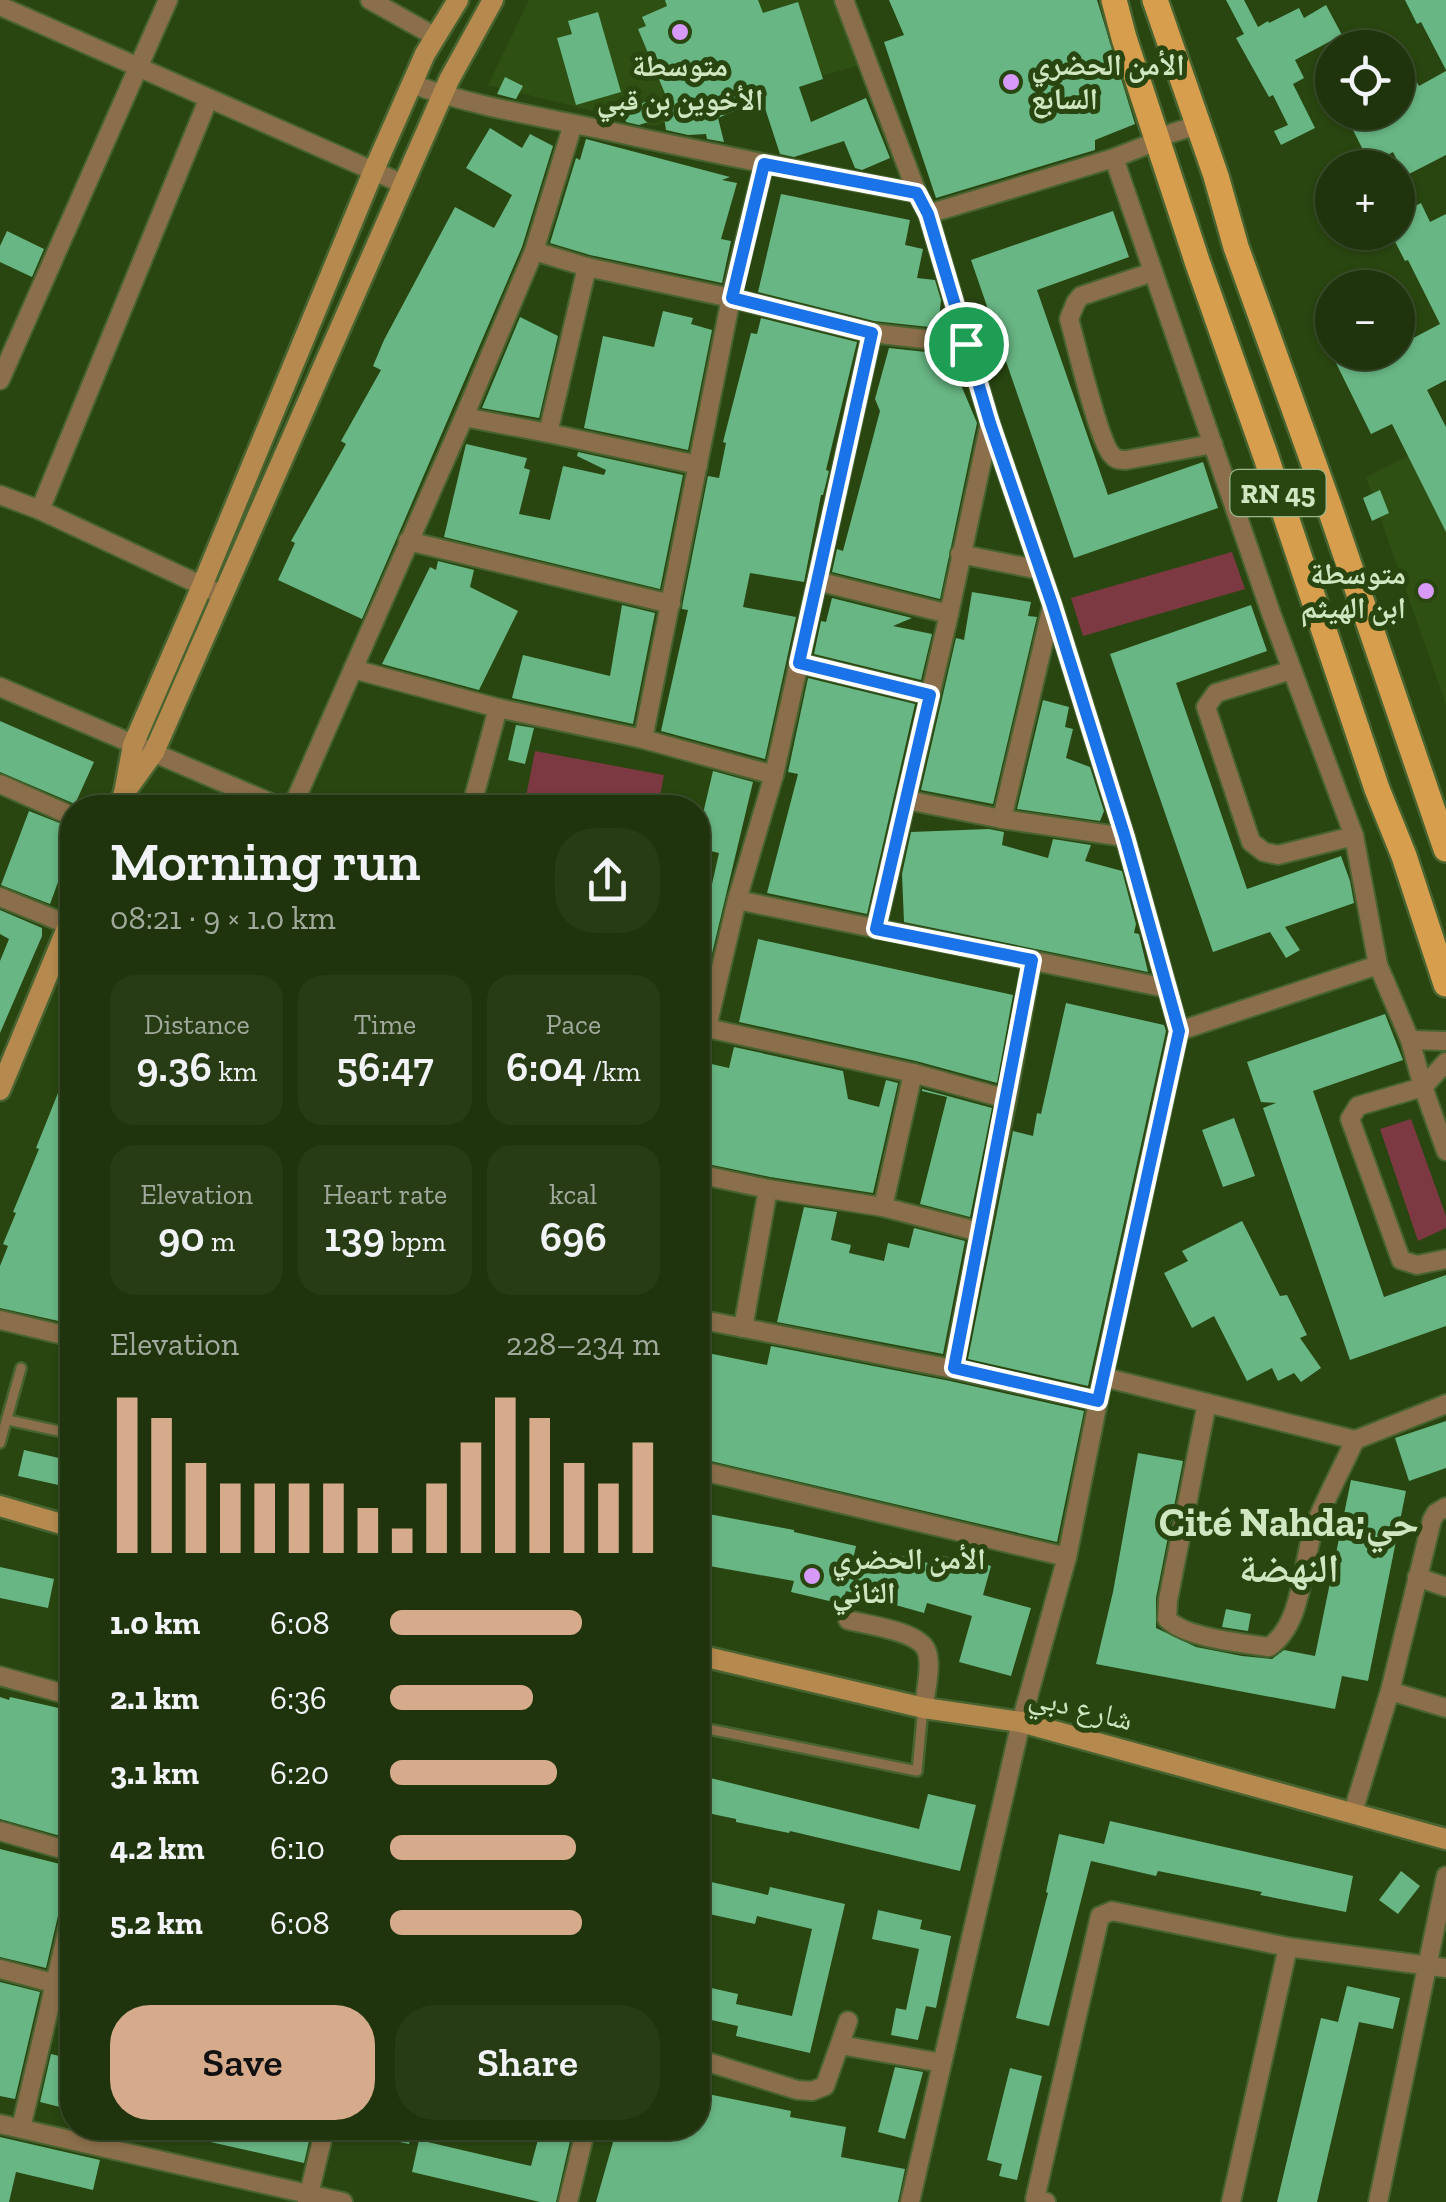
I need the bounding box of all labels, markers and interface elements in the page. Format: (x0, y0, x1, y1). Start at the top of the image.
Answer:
marker: متوسطة الأخوين بن قبي (669, 21, 691, 43)
map controls (1315, 30, 1415, 370)
button: locate (1315, 30, 1415, 130)
place label: الأمن الحضري السابع (1031, 47, 1185, 119)
place label: متوسطة الأخوين بن قبي (597, 48, 763, 123)
marker: الأمن الحضري السابع (1000, 71, 1022, 93)
button: + (1315, 150, 1415, 250)
button: − (1315, 270, 1415, 370)
pin (924, 302, 1009, 387)
icon: arrive (939, 317, 994, 372)
road number: RN 45 (1230, 470, 1326, 516)
place label: متوسطة ابن الهيثم (1300, 556, 1406, 628)
marker: متوسطة ابن الهيثم (1415, 580, 1437, 602)
text: Morning run (110, 828, 421, 894)
button: share (555, 828, 660, 933)
text: 08:21 · 9 × 1.0 km (110, 899, 336, 937)
text: Distance (144, 1008, 250, 1041)
text: Time (354, 1008, 416, 1041)
text: Pace (546, 1008, 601, 1041)
text: 9.36 (136, 1041, 212, 1092)
text: 56:47 (336, 1041, 434, 1092)
text: 6:04 (506, 1041, 586, 1092)
text: km (212, 1055, 257, 1088)
text: /km (586, 1055, 641, 1088)
text: Elevation (140, 1178, 253, 1211)
text: Heart rate (323, 1178, 447, 1211)
text: kcal (549, 1178, 597, 1211)
text: 90 (158, 1211, 205, 1262)
text: 139 (324, 1211, 385, 1262)
text: 696 (540, 1211, 607, 1262)
text: m (205, 1225, 235, 1258)
text: bpm (385, 1225, 446, 1258)
text: Elevation (110, 1325, 239, 1363)
text: 228–234 m (506, 1325, 660, 1363)
district label: Cité Nahda;حي النهضة (1159, 1498, 1419, 1592)
place label: الأمن الحضري الثاني (832, 1541, 986, 1616)
marker: الأمن الحضري الثاني (801, 1565, 823, 1587)
text: 1.0 km (110, 1604, 200, 1642)
text: 6:08 (270, 1604, 330, 1642)
street label: شارع دبي (1024, 1678, 1136, 1744)
text: 2.1 km (110, 1679, 199, 1717)
text: 6:36 (270, 1679, 327, 1717)
text: 3.1 km (110, 1754, 199, 1792)
text: 6:20 (270, 1754, 329, 1792)
text: 4.2 km (110, 1829, 204, 1867)
text: 6:10 (270, 1829, 325, 1867)
text: 5.2 km (110, 1904, 203, 1942)
text: 6:08 (270, 1904, 330, 1942)
button: Save (110, 2005, 375, 2120)
button: Share (395, 2005, 660, 2120)

